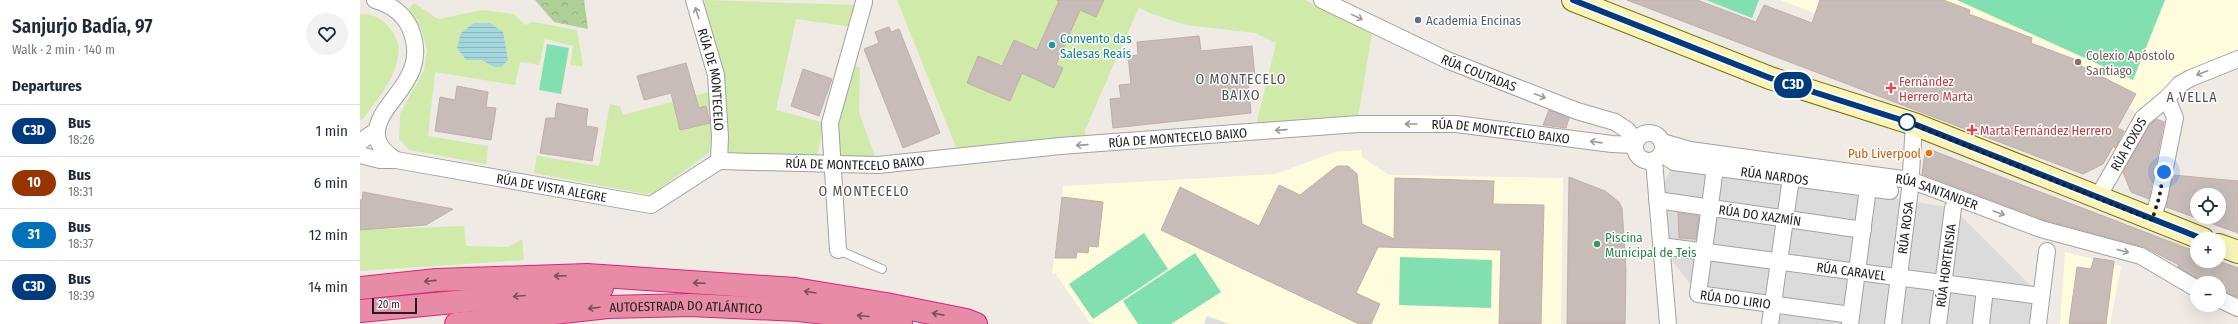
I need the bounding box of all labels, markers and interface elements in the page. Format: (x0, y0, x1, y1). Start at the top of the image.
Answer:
one-way arrow (693, 6, 700, 19)
button: heart (306, 13, 348, 55)
place label: Academia Encinas (1426, 13, 1522, 28)
one-way arrow (1350, 14, 1362, 21)
text: Sanjurjo Badía, 97 (12, 15, 153, 38)
marker: Academia Encinas (1413, 15, 1423, 25)
street label: RÚA DE MONTECELO (695, 26, 727, 131)
place label: Convento das Salesas Reais (1060, 31, 1132, 61)
marker: Convento das Salesas Reais (1047, 40, 1057, 50)
text: Walk · 2 min · 140 m (12, 42, 115, 57)
place label: Colexio Apóstolo Santiago (2086, 48, 2175, 78)
street label: RÚA COUTADAS (1439, 51, 1519, 94)
marker: Colexio Apóstolo Santiago (2073, 57, 2083, 67)
one-way arrow (2196, 70, 2208, 78)
district label: O MONTECELO BAIXO (1195, 71, 1287, 104)
line badge: C3D (1770, 72, 1816, 98)
place label: Fernández Herrero Marta (1899, 74, 1973, 104)
text: C3D (1782, 76, 1804, 93)
text: Departures (12, 77, 82, 95)
marker: Fernández Herrero Marta (1886, 83, 1896, 93)
district label: A VELLA (2166, 89, 2218, 106)
one-way arrow (1534, 93, 1546, 101)
unlabelled marker (1898, 113, 1916, 131)
text: Bus (68, 114, 91, 132)
street label: RÚA FOXOS (2107, 115, 2149, 173)
street label: RÚA DE MONTECELO BAIXO (1432, 117, 1571, 146)
one-way arrow (1405, 120, 1418, 128)
text: C3D (23, 122, 45, 139)
text: 1 min (315, 122, 348, 140)
place label: Marta Fernández Herrero (1980, 123, 2112, 138)
street label: RÚA DE MONTECELO BAIXO (1108, 125, 1248, 150)
marker: Marta Fernández Herrero (1967, 125, 1977, 135)
one-way arrow (1275, 126, 1288, 133)
text: 18:26 (68, 132, 95, 147)
one-way arrow (1590, 138, 1603, 146)
one-way arrow (1076, 141, 1089, 148)
place label: Pub Liverpool (1848, 146, 1922, 161)
marker: Pub Liverpool (1924, 148, 1934, 158)
street label: RÚA DE MONTECELO BAIXO (785, 153, 925, 173)
your location (2154, 162, 2174, 182)
street label: RÚA NARDOS (1740, 164, 1810, 188)
text: Bus (68, 166, 91, 184)
street label: RÚA DE VISTA ALEGRE (495, 170, 608, 205)
street label: RÚA SANTANDER (1895, 171, 1980, 212)
text: 10 (27, 174, 41, 191)
text: 6 min (314, 174, 348, 192)
district label: O MONTECELO (818, 183, 910, 200)
text: 18:31 (68, 184, 93, 199)
map controls (2190, 188, 2226, 312)
button: locate (2190, 188, 2226, 224)
street label: RÚA ROSA (1894, 200, 1916, 255)
street label: RÚA DO XAZMÍN (1718, 202, 1802, 228)
one-way arrow (1992, 209, 2004, 217)
text: Bus (68, 218, 91, 236)
street label: RÚA HORTENSIA (1933, 223, 1958, 308)
text: 31 (28, 226, 40, 243)
text: 12 min (309, 226, 348, 244)
place label: Piscina Municipal de Teis (1605, 230, 1697, 260)
button: + (2190, 232, 2226, 268)
text: 18:37 (68, 236, 94, 251)
marker: Piscina Municipal de Teis (1592, 239, 1602, 249)
one-way arrow (2116, 248, 2129, 256)
street label: RÚA CARAVEL (1816, 259, 1887, 283)
text: Bus (68, 270, 91, 288)
one-way arrow (554, 272, 567, 280)
button: − (2190, 276, 2226, 312)
one-way arrow (424, 277, 437, 284)
text: C3D (23, 278, 45, 295)
text: 14 min (308, 278, 348, 296)
one-way arrow (693, 279, 706, 286)
street label: RÚA DO LIRIO (1699, 287, 1772, 311)
text: 18:39 (68, 288, 94, 303)
one-way arrow (804, 288, 817, 296)
one-way arrow (513, 292, 526, 300)
scale bar (372, 296, 417, 315)
street label: AUTOESTRADA DO ATLÁNTICO (609, 297, 763, 316)
text: 20 m (378, 298, 400, 311)
one-way arrow (588, 304, 601, 312)
one-way arrow (932, 310, 945, 318)
one-way arrow (857, 313, 870, 320)

